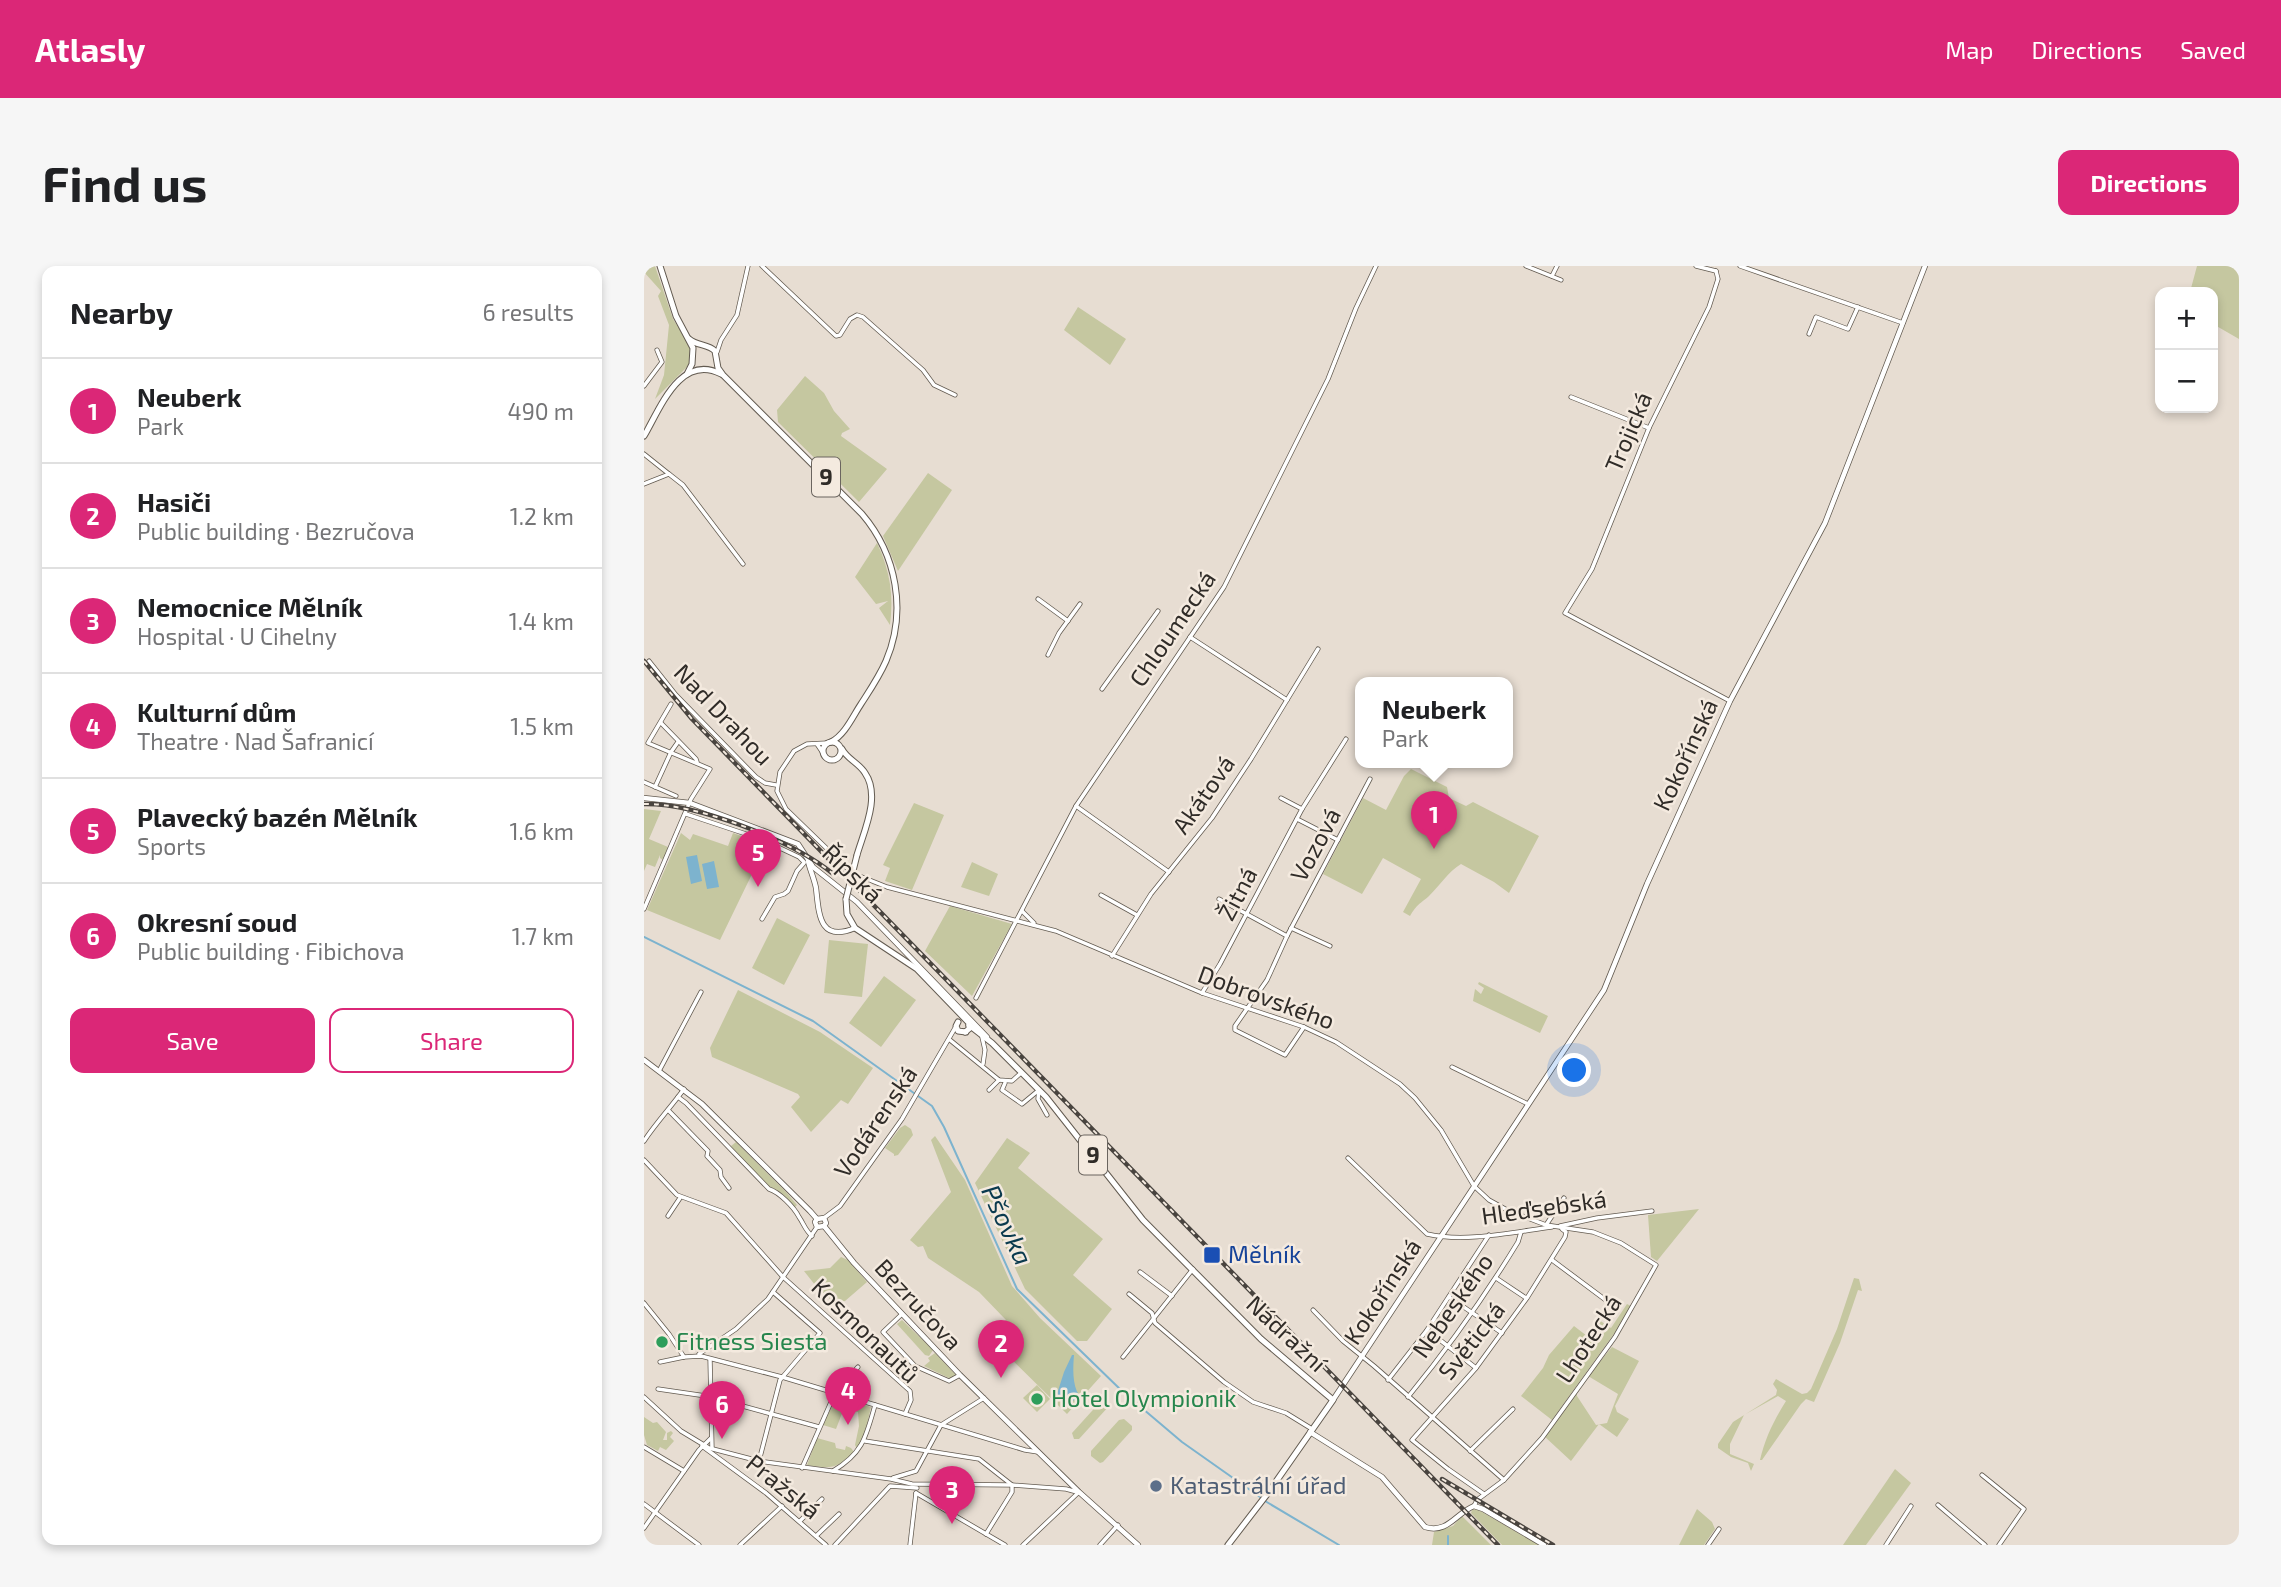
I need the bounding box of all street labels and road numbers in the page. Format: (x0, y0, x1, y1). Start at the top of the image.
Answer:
street label: Trojická (1598, 387, 1657, 476)
road number: 9 (812, 458, 840, 496)
street label: Chloumecká (1123, 565, 1221, 691)
street label: Nad Drahou (669, 657, 779, 771)
street label: Kokořínská (1646, 694, 1723, 815)
street label: Akátová (1165, 749, 1240, 839)
street label: Vozová (1283, 803, 1346, 886)
street label: Řípská (817, 837, 889, 908)
street label: Žitná (1211, 862, 1263, 925)
street label: Dobrovského (1194, 958, 1339, 1035)
street label: Vodárenská (827, 1060, 923, 1182)
road number: 9 (1079, 1136, 1107, 1174)
street label: Hleďsebská (1479, 1183, 1608, 1230)
street label: Kokořínská (1337, 1233, 1427, 1349)
street label: Nebeského (1405, 1247, 1498, 1363)
street label: Bezručova (870, 1252, 969, 1356)
street label: Kosmonautů (806, 1272, 926, 1388)
street label: Nádražní (1241, 1289, 1334, 1378)
street label: Lhotecká (1549, 1289, 1627, 1388)
street label: Světická (1431, 1295, 1510, 1385)
street label: Pražská (741, 1447, 827, 1524)

